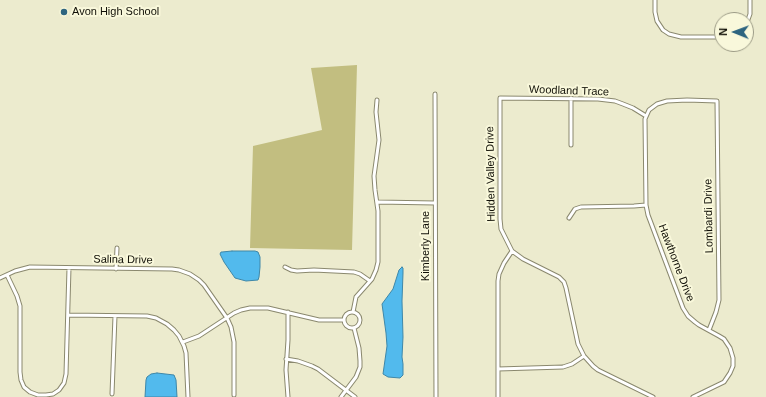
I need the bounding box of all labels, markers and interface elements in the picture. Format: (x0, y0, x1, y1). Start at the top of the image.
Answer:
place label: Avon High School (72, 5, 159, 19)
marker: Avon High School (59, 7, 69, 17)
north arrow (714, 12, 754, 52)
text: N (717, 28, 729, 36)
street label: Woodland Trace (529, 83, 609, 99)
street label: Hidden Valley Drive (484, 126, 498, 222)
street label: Lombardi Drive (702, 179, 716, 253)
street label: Kimberly Lane (419, 211, 433, 281)
street label: Hawthorne Drive (655, 222, 697, 304)
street label: Salina Drive (93, 253, 153, 267)

